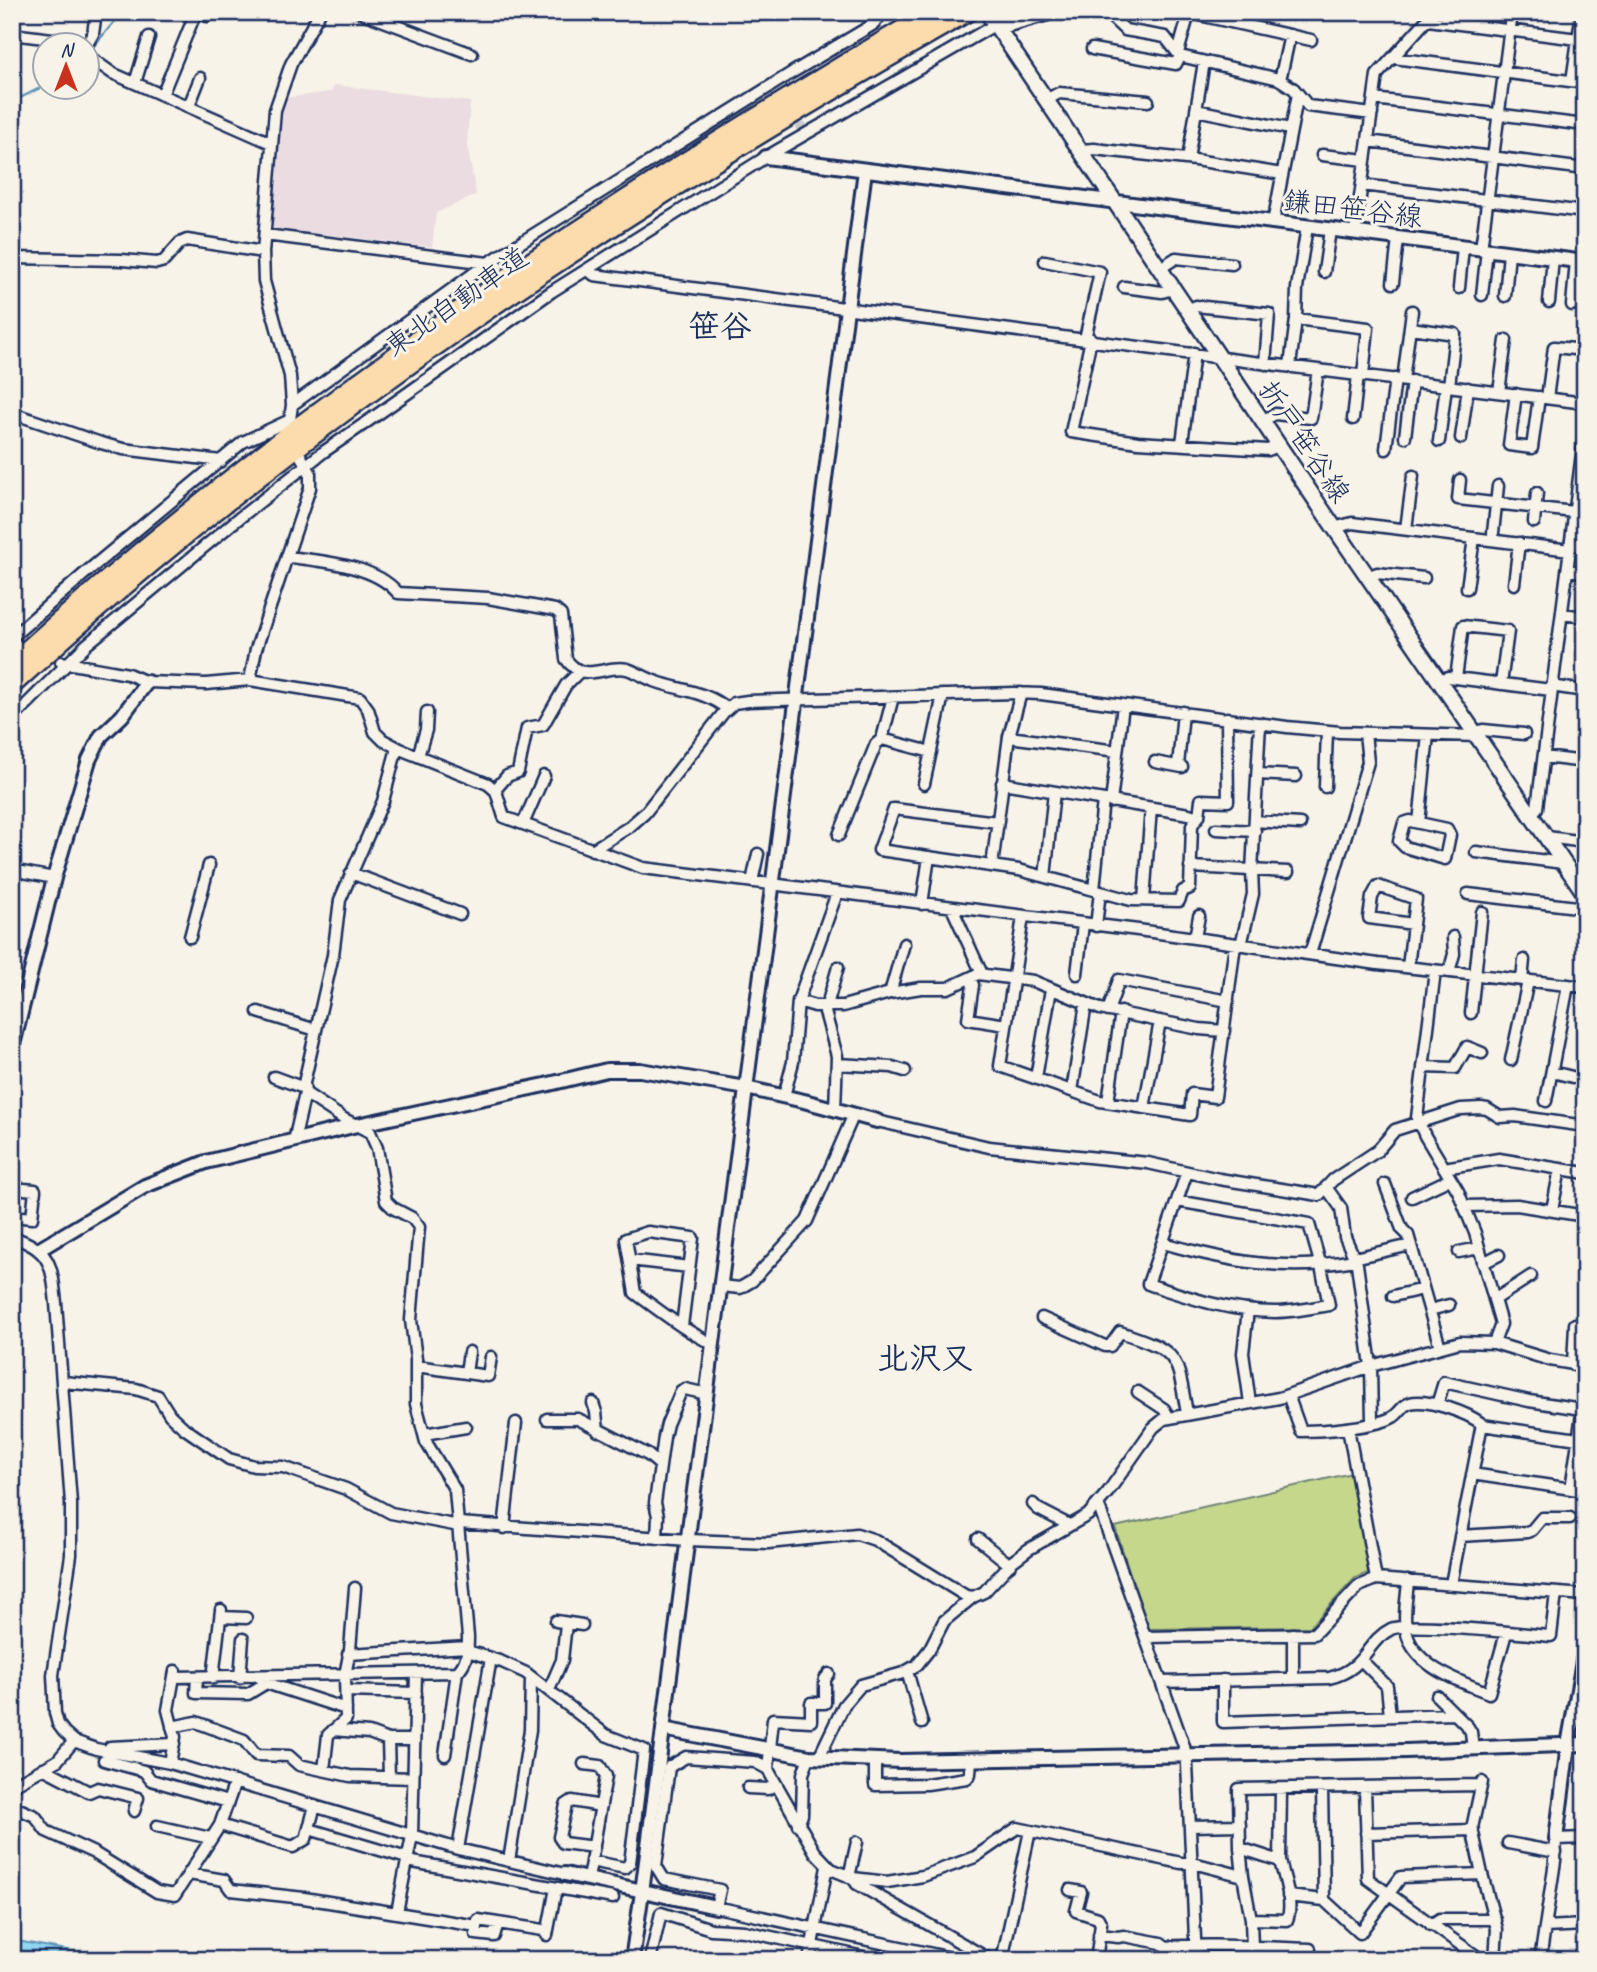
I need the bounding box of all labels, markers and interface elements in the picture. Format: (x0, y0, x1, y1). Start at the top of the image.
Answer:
north arrow (32, 32, 102, 102)
text: N (60, 38, 75, 62)
street label: 鎌田笹谷線 (1281, 183, 1425, 234)
street label: 東北自動車道 (377, 239, 535, 364)
district label: 笹谷 (688, 306, 752, 347)
street label: 折戸笹谷線 (1251, 373, 1358, 509)
district label: 北沢又 (877, 1338, 973, 1379)

